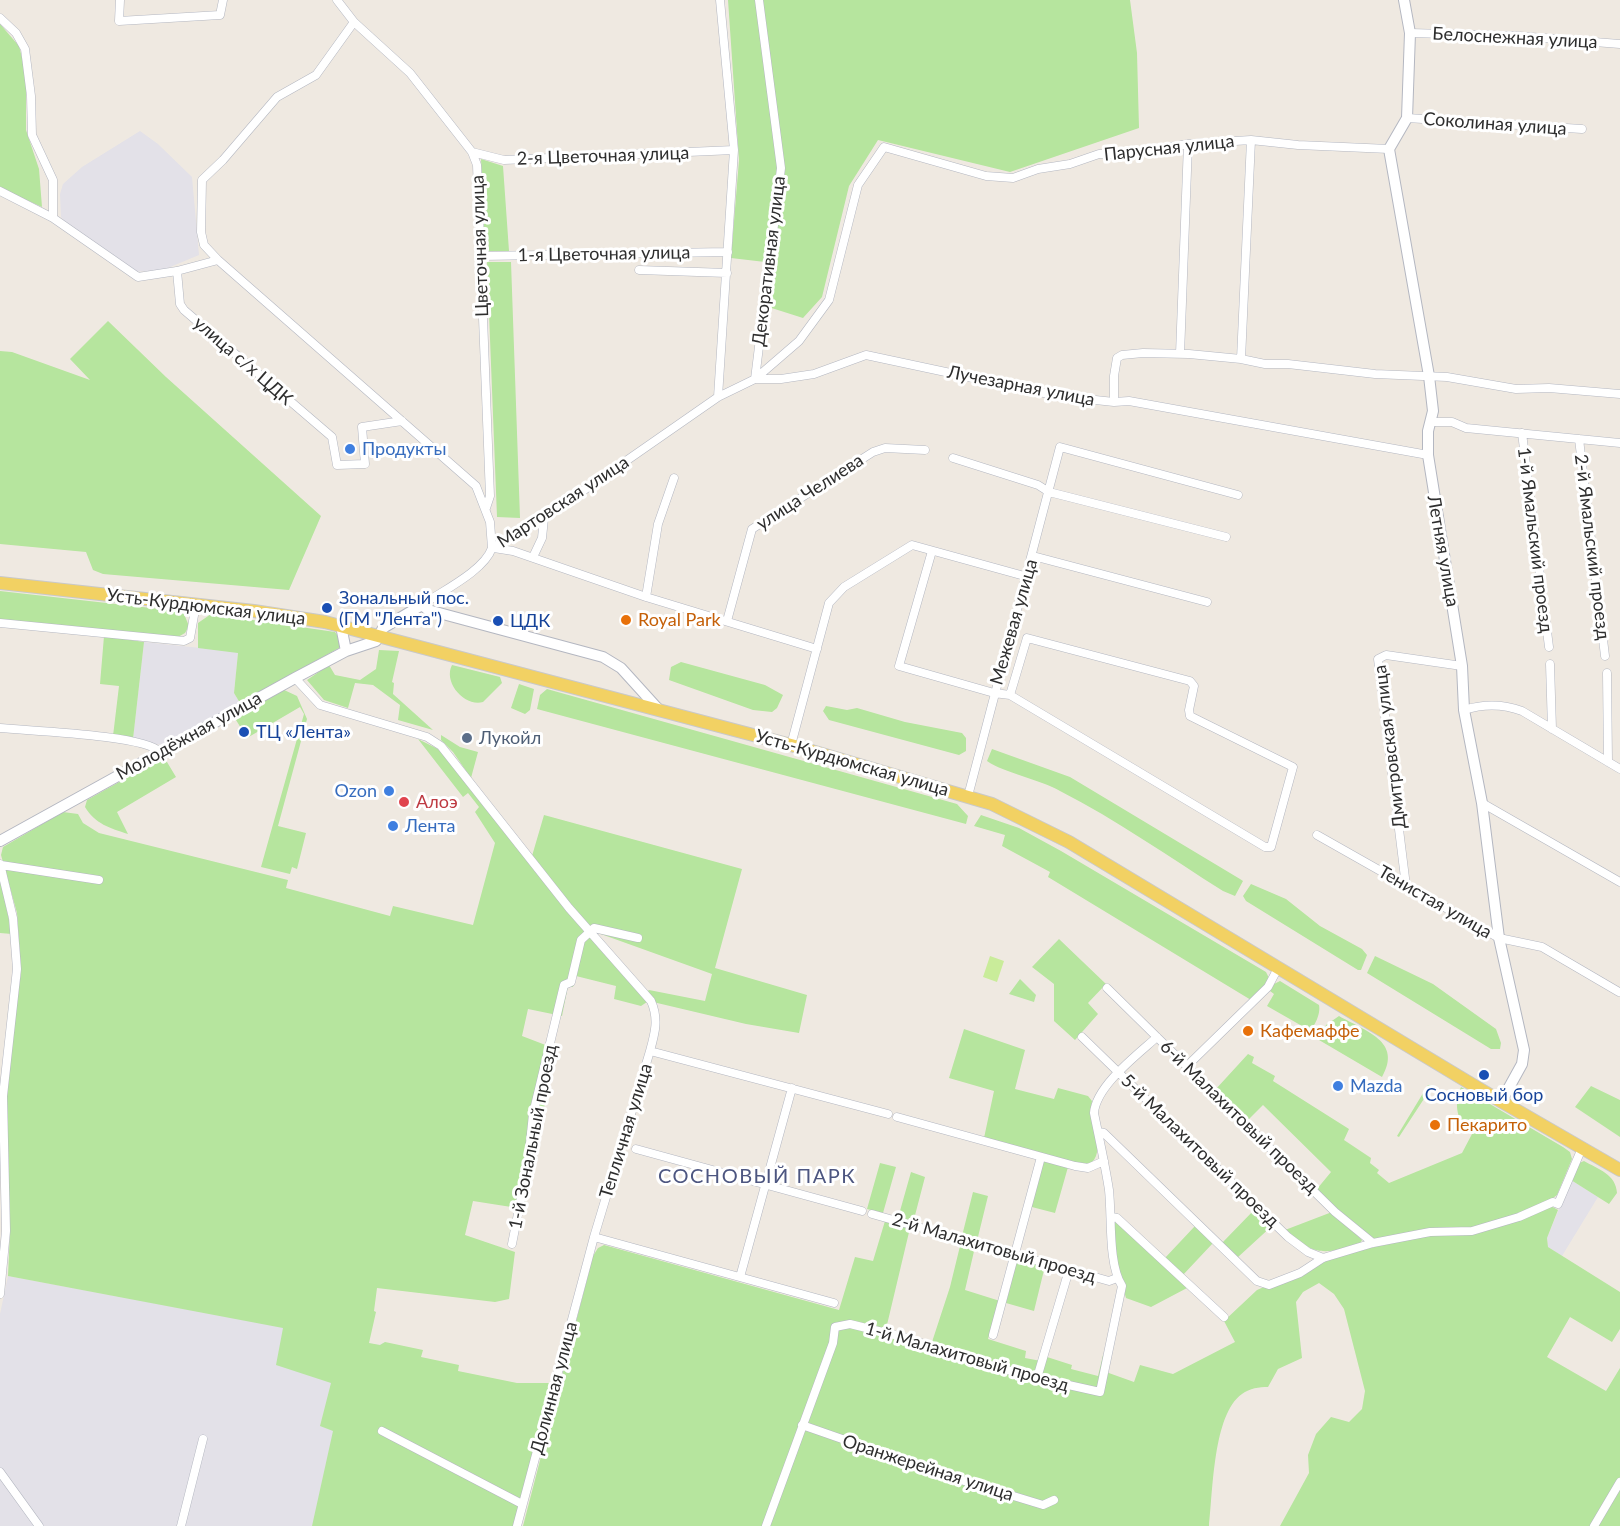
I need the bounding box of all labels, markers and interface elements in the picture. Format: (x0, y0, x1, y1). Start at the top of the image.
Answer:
street label: Белоснежная улица (1432, 23, 1598, 53)
street label: Соколиная улица (1423, 108, 1567, 140)
street label: Парусная улица (1103, 130, 1235, 166)
street label: 2-я Цветочная улица (516, 142, 690, 170)
street label: Цветочная улица (467, 175, 493, 317)
street label: Декоративная улица (748, 175, 790, 347)
street label: 1-я Цветочная улица (517, 242, 691, 266)
street label: улица с/х ЦДК (189, 312, 297, 410)
street label: Лучезарная улица (945, 361, 1097, 411)
place label: Продукты (362, 438, 446, 460)
marker: Продукты (343, 442, 357, 456)
street label: 1-й Ямальский проезд (1513, 446, 1557, 634)
street label: улица Челиева (752, 449, 868, 535)
street label: Мартовская улица (493, 451, 633, 553)
street label: 2-й Ямальский проезд (1570, 453, 1614, 641)
street label: Летняя улица (1423, 494, 1463, 608)
street label: Межевая улица (986, 557, 1042, 687)
street label: Усть-Курдюмская улица (105, 584, 307, 630)
place label: Зональный пос. (ГМ "Лента") (339, 587, 469, 630)
marker: Зональный пос. (ГМ "Лента") (320, 601, 334, 615)
place label: Royal Park (638, 609, 721, 631)
place label: ЦДК (510, 610, 550, 632)
marker: Royal Park (619, 613, 633, 627)
marker: ЦДК (491, 614, 505, 628)
street label: Дмитровская улица (1369, 664, 1411, 830)
street label: Молодёжная улица (112, 687, 266, 785)
place label: ТЦ «Лента» (256, 721, 351, 743)
marker: ТЦ «Лента» (237, 725, 251, 739)
street label: Усть-Курдюмская улица (753, 725, 951, 801)
place label: Лукойл (479, 727, 541, 749)
marker: Лукойл (460, 731, 474, 745)
place label: Ozon (335, 780, 377, 802)
marker: Ozon (382, 784, 396, 798)
place label: Алоэ (416, 791, 458, 813)
marker: Алоэ (397, 795, 411, 809)
place label: Лента (405, 815, 455, 837)
marker: Лента (386, 819, 400, 833)
street label: Тенистая улица (1374, 861, 1496, 943)
place label: Кафемаффе (1260, 1020, 1360, 1042)
marker: Кафемаффе (1241, 1024, 1255, 1038)
street label: 6-й Малахитовый проезд (1156, 1036, 1322, 1198)
street label: 1-й Зональный проезд (504, 1043, 562, 1231)
street label: Тепличная улица (595, 1061, 657, 1201)
marker: Сосновый бор (1477, 1068, 1491, 1082)
street label: 5-й Малахитовый проезд (1117, 1070, 1283, 1232)
place label: Mazda (1350, 1075, 1402, 1097)
marker: Mazda (1331, 1079, 1345, 1093)
place label: Сосновый бор (1425, 1084, 1543, 1106)
place label: Пекарито (1447, 1114, 1527, 1136)
marker: Пекарито (1428, 1118, 1442, 1132)
district label: СОСНОВЫЙ ПАРК (658, 1165, 856, 1189)
street label: 2-й Малахитовый проезд (890, 1209, 1098, 1287)
street label: 1-й Малахитовый проезд (863, 1318, 1071, 1396)
street label: Долинная улица (526, 1319, 582, 1457)
street label: Оранжерейная улица (840, 1430, 1016, 1506)

